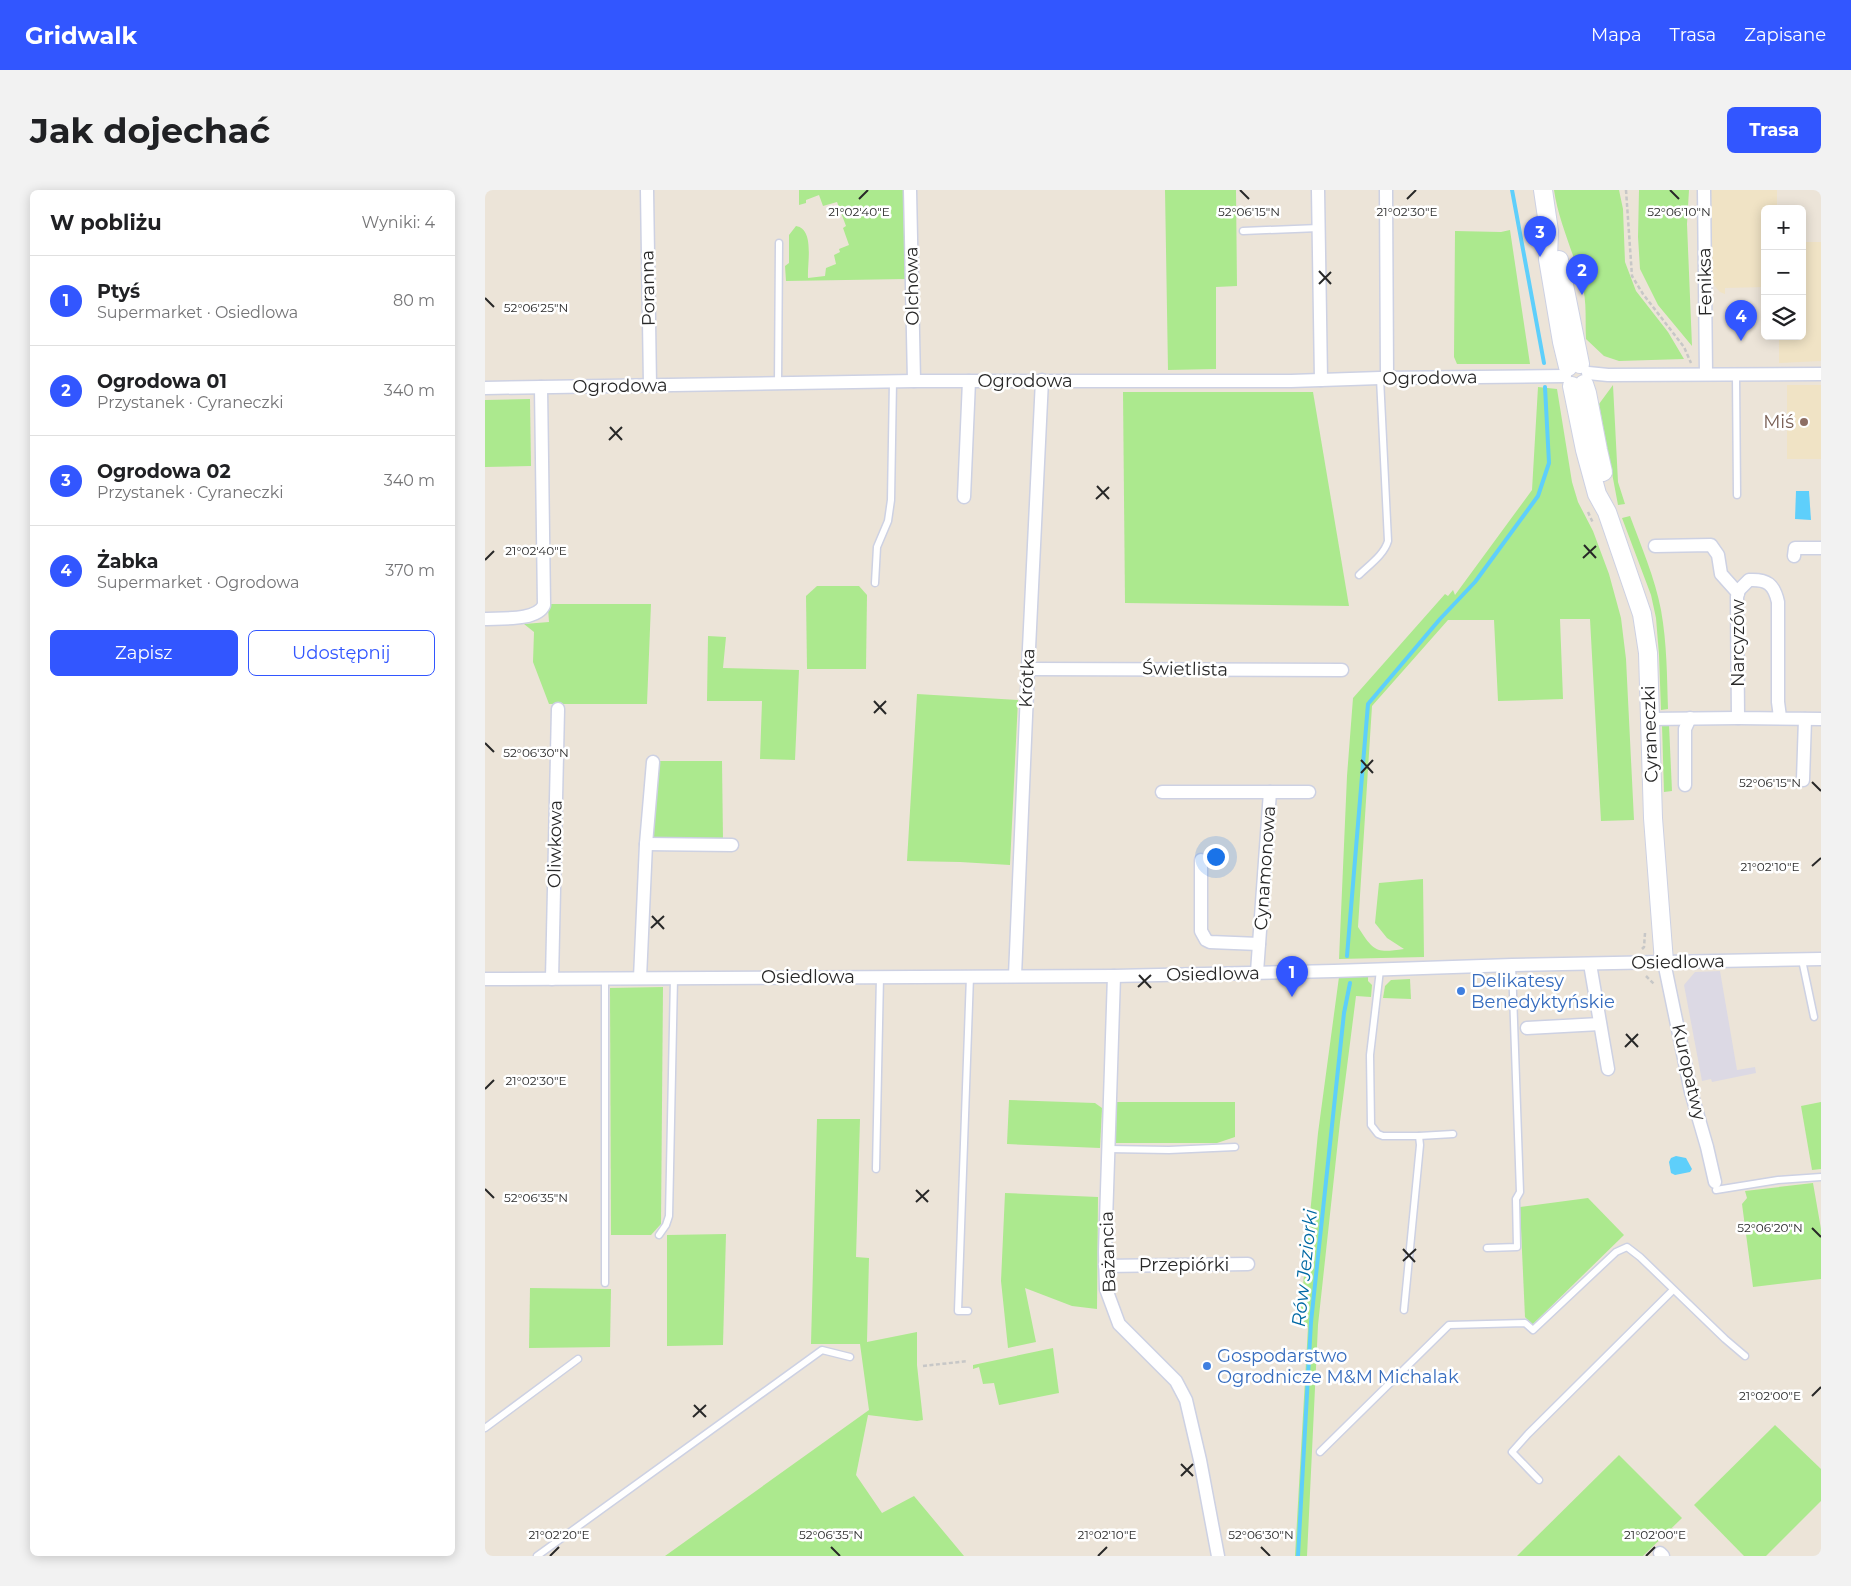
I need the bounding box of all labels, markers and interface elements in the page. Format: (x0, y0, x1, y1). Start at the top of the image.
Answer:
text: Gridwalk (25, 21, 137, 50)
text: Mapa (1591, 24, 1642, 46)
text: Trasa (1670, 24, 1716, 46)
text: Zapisane (1744, 24, 1826, 46)
button: Trasa (1727, 107, 1821, 153)
text: Jak dojechać (30, 109, 270, 152)
text: 21°02'40"E (828, 204, 890, 219)
text: 52°06'15"N (1218, 204, 1280, 219)
text: 21°02'30"E (1377, 204, 1437, 219)
text: 52°06'10"N (1647, 204, 1711, 219)
map controls (1761, 205, 1806, 340)
button: + (1761, 205, 1806, 250)
text: W pobliżu (50, 210, 162, 235)
text: Wyniki: 4 (361, 213, 435, 232)
pin: 3 (1524, 216, 1556, 257)
street label: Olchowa (900, 246, 924, 326)
street label: Feniksa (1693, 247, 1717, 317)
street label: Poranna (636, 250, 660, 326)
button: − (1761, 250, 1806, 295)
pin: 2 (1566, 254, 1598, 295)
text: Ptyś (97, 280, 140, 303)
text: 1 (63, 291, 69, 310)
text: 80 m (393, 291, 435, 310)
button: layers (1761, 295, 1806, 340)
text: 52°06'25"N (504, 300, 568, 315)
pin: 4 (1725, 300, 1757, 341)
text: Supermarket · Osiedlowa (97, 303, 298, 322)
street label: Ogrodowa (1382, 366, 1478, 390)
text: Ogrodowa 01 (97, 370, 227, 393)
street label: Ogrodowa (977, 370, 1073, 392)
street label: Ogrodowa (572, 374, 668, 398)
text: 2 (61, 381, 71, 400)
text: 340 m (384, 381, 435, 400)
text: Przystanek · Cyraneczki (97, 393, 284, 412)
place label: Miś (1763, 411, 1794, 433)
marker: Miś (1798, 416, 1810, 428)
text: Ogrodowa 02 (97, 460, 231, 483)
text: 3 (61, 471, 71, 490)
text: 340 m (384, 471, 435, 490)
text: Przystanek · Cyraneczki (97, 483, 284, 502)
text: 21°02'40"E (505, 543, 567, 558)
text: Żabka (97, 550, 159, 573)
text: 4 (60, 561, 72, 580)
text: 370 m (385, 561, 435, 580)
text: Supermarket · Ogrodowa (97, 573, 299, 592)
street label: Narcyzów (1727, 599, 1749, 687)
button: Zapisz (50, 630, 238, 676)
button: Udostępnij (248, 630, 435, 676)
street label: Krótka (1014, 648, 1040, 708)
street label: Świetlista (1142, 657, 1228, 681)
street label: Cyraneczki (1637, 685, 1663, 783)
text: 52°06'30"N (503, 745, 569, 760)
text: 52°06'15"N (1739, 775, 1801, 790)
street label: Oliwkowa (543, 800, 567, 888)
street label: Cynamonowa (1250, 805, 1280, 931)
your location (1203, 844, 1229, 870)
text: 21°02'10"E (1741, 859, 1799, 874)
street label: Osiedlowa (1631, 950, 1725, 974)
pin: 1 (1276, 956, 1308, 997)
street label: Osiedlowa (1166, 962, 1260, 986)
street label: Osiedlowa (761, 966, 855, 988)
place label: Delikatesy Benedyktyńskie (1471, 970, 1615, 1013)
marker: Delikatesy Benedyktyńskie (1455, 985, 1467, 997)
street label: Kuropatwy (1667, 1022, 1711, 1123)
text: 21°02'30"E (506, 1073, 566, 1088)
text: 52°06'35"N (504, 1190, 568, 1205)
water label: Rów Jeziorki (1287, 1207, 1322, 1328)
street label: Bażancia (1096, 1211, 1120, 1293)
text: 52°06'20"N (1737, 1220, 1803, 1235)
street label: Przepiórki (1139, 1254, 1229, 1276)
place label: Gospodarstwo Ogrodnicze M&M Michalak (1217, 1345, 1459, 1388)
marker: Gospodarstwo Ogrodnicze M&M Michalak (1201, 1360, 1213, 1372)
text: 21°02'00"E (1739, 1388, 1801, 1403)
text: 21°02'20"E (528, 1527, 590, 1542)
text: 52°06'35"N (799, 1527, 863, 1542)
text: 21°02'10"E (1078, 1527, 1136, 1542)
text: 52°06'30"N (1228, 1527, 1294, 1542)
text: 21°02'00"E (1624, 1527, 1686, 1542)

